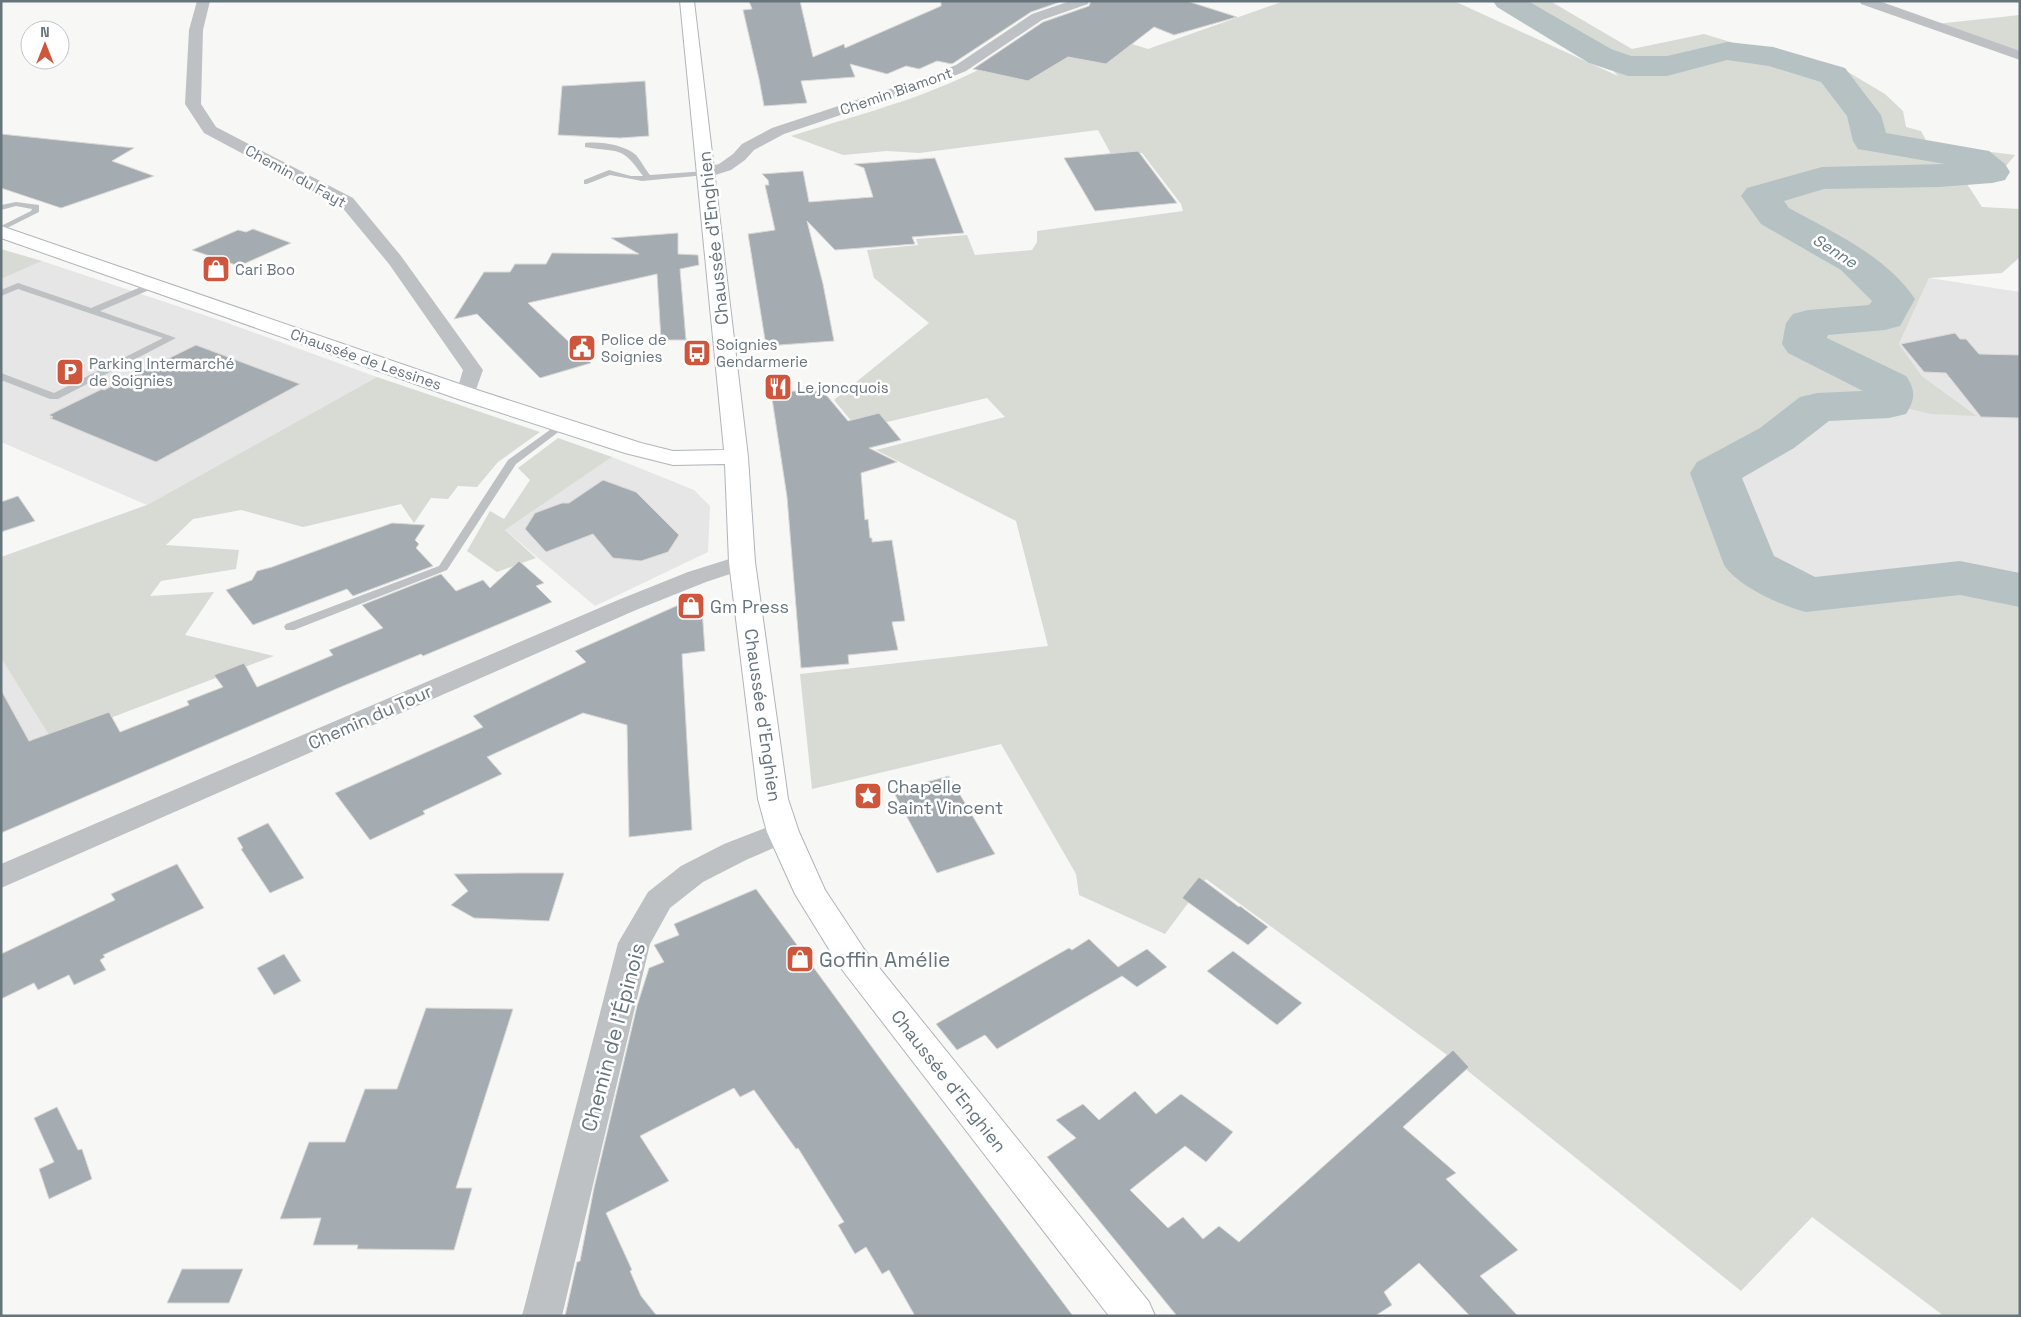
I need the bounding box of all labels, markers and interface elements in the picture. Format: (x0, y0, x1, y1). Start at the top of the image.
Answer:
north arrow (20, 20, 70, 70)
text: N (40, 23, 50, 41)
street label: Chemin Biamont (837, 63, 955, 119)
street label: Chemin du Fayt (242, 140, 350, 212)
street label: Chaussée d'Enghien (692, 150, 734, 326)
water label: Senne (1809, 229, 1862, 273)
shop icon: Cari Boo (201, 254, 231, 284)
place label: Cari Boo (235, 260, 295, 279)
street label: Chaussée de Lessines (288, 324, 444, 394)
place label: Police de Soignies (601, 330, 667, 366)
public building icon: Police de Soignies (567, 333, 597, 363)
place label: Soignies Gendarmerie (716, 335, 808, 371)
bus stop icon: Soignies Gendarmerie (682, 338, 712, 368)
place label: Parking Intermarché de Soignies (89, 354, 234, 390)
parking icon: Parking Intermarché de Soignies (55, 357, 85, 387)
restaurant icon: Le joncquois (763, 372, 793, 402)
place label: Le joncquois (797, 378, 889, 397)
shop icon: Gm Press (676, 591, 706, 621)
place label: Gm Press (710, 595, 789, 618)
street label: Chaussée d'Enghien (739, 627, 787, 803)
street label: Chemin du Tour (304, 679, 436, 755)
place label: Chapelle Saint Vincent (887, 775, 1003, 819)
place icon: Chapelle Saint Vincent (853, 781, 883, 811)
street label: Chemin de l'Épinois (575, 940, 651, 1134)
shop icon: Goffin Amélie (785, 944, 815, 974)
place label: Goffin Amélie (819, 946, 951, 973)
street label: Chaussée d'Enghien (886, 1005, 1012, 1157)

